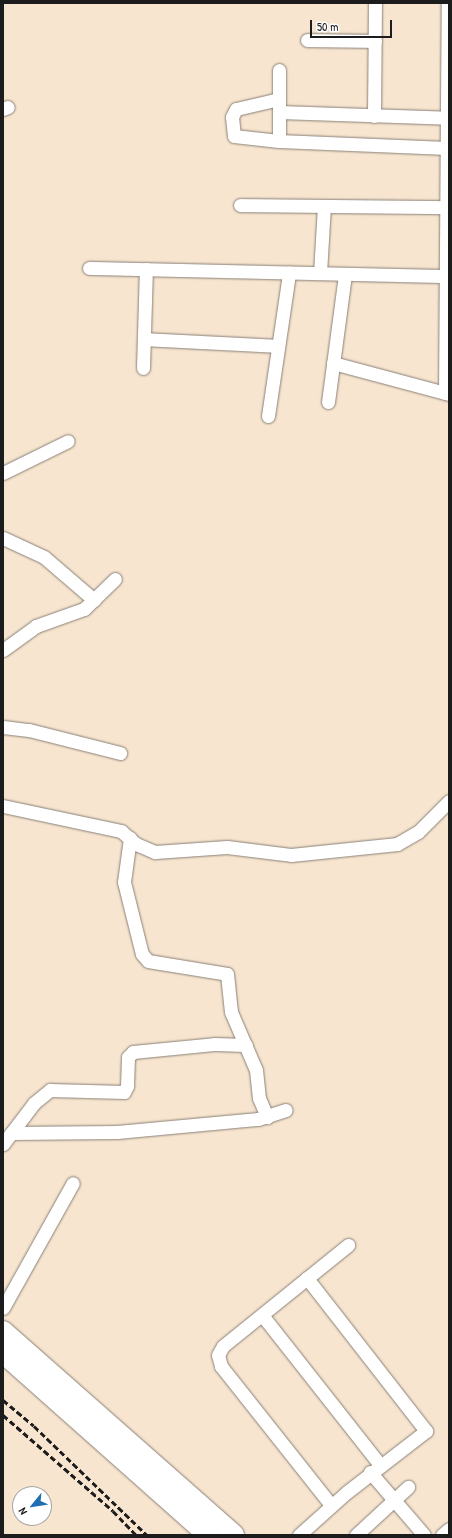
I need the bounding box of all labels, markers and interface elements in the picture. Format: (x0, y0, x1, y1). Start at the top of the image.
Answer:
scale bar (312, 12, 394, 38)
text: 50 m (317, 18, 338, 35)
north arrow (12, 1486, 52, 1526)
text: N (15, 1505, 30, 1518)

